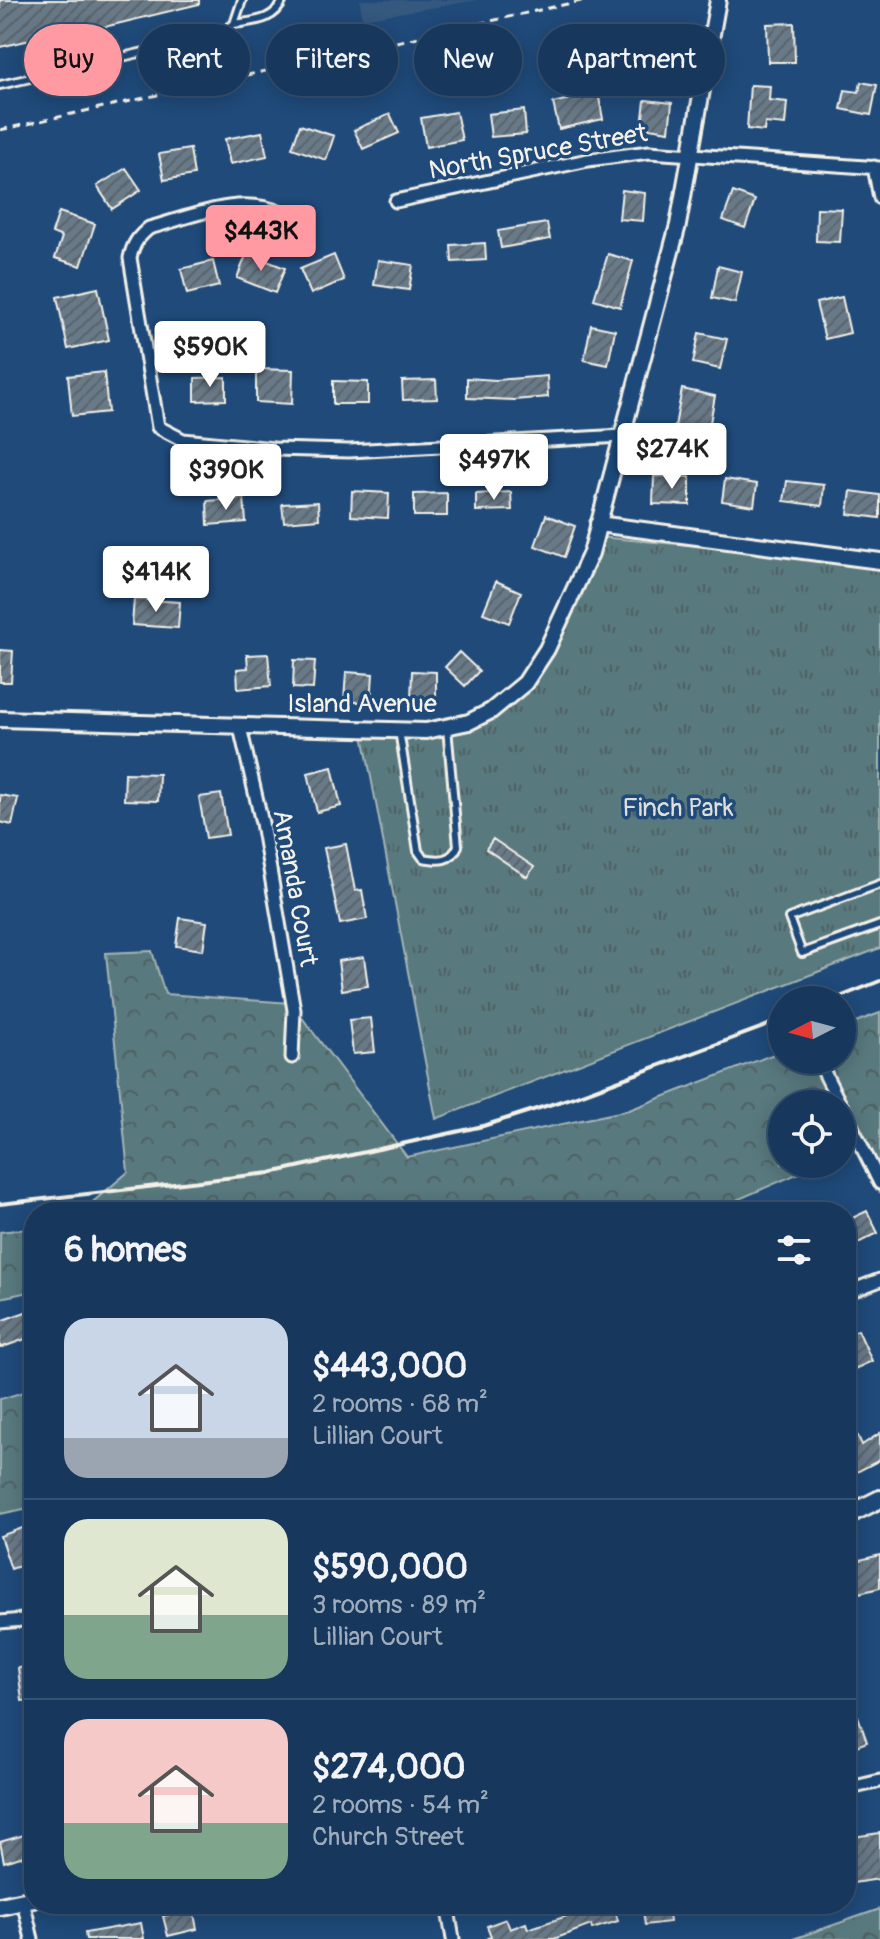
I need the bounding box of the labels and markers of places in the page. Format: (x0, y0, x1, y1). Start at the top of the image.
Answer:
pin: $443K (205, 205, 317, 273)
pin: $590K (154, 321, 266, 389)
pin: $274K (616, 423, 728, 491)
pin: $497K (438, 434, 550, 502)
pin: $390K (170, 444, 282, 512)
pin: $414K (100, 546, 212, 614)

